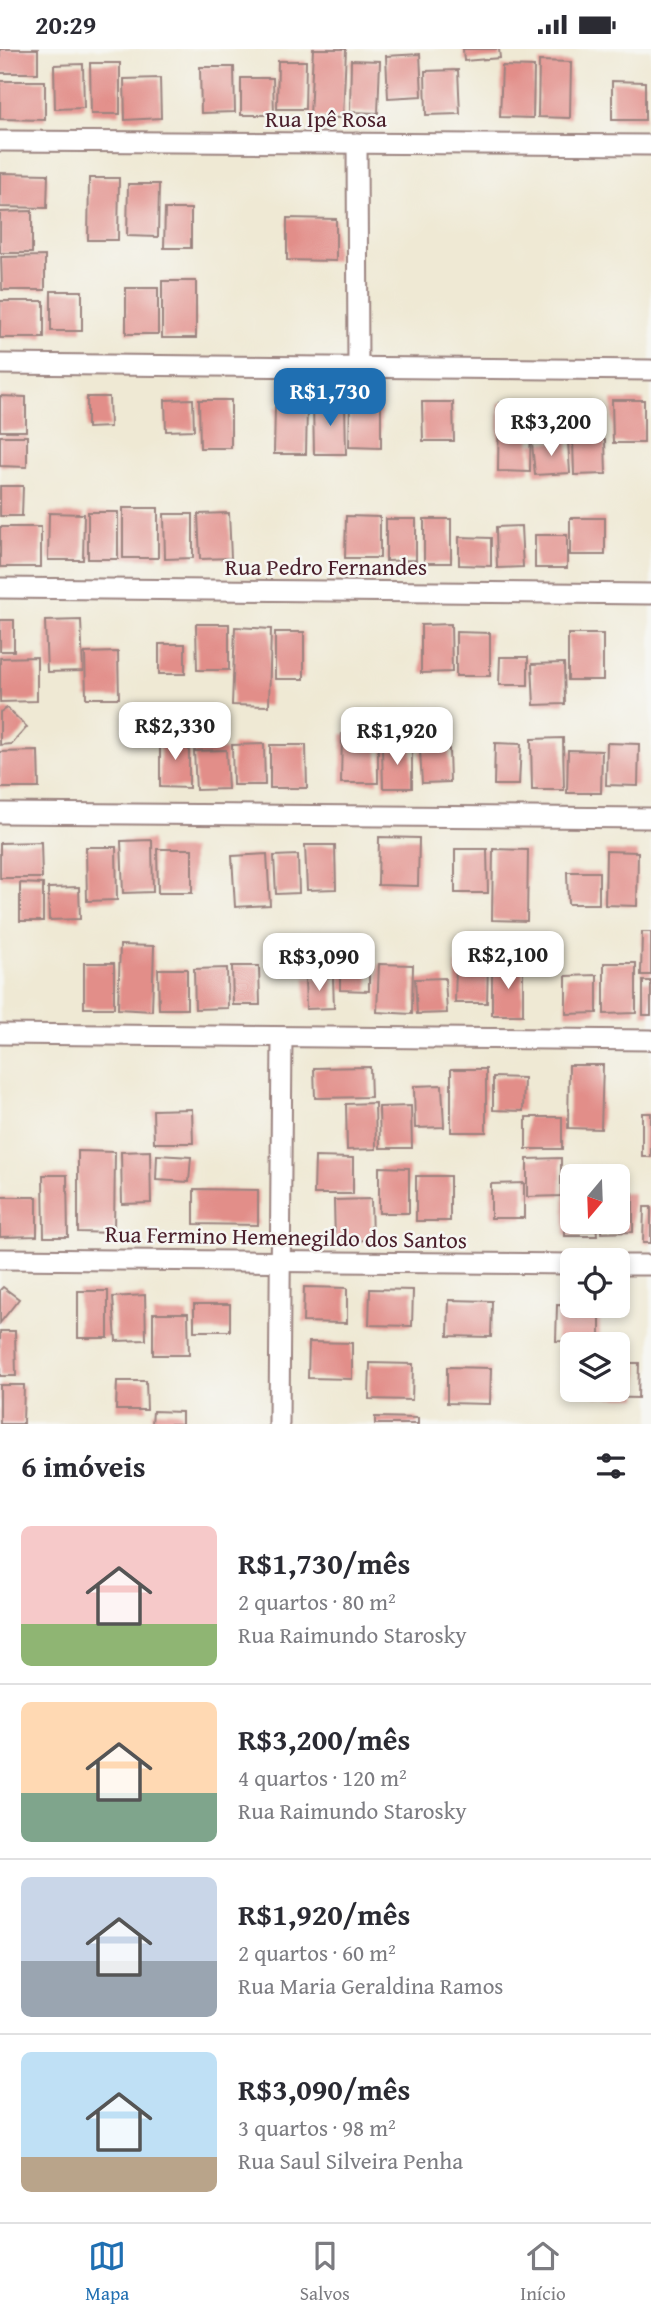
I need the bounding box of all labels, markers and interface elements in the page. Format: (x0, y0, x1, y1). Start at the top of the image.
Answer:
text: 20:29 (35, 5, 96, 44)
street label: Rua Ipê Rosa (265, 102, 387, 135)
pin: R$1,730 (265, 369, 395, 428)
text: R$1,730 (290, 374, 370, 407)
pin: R$3,200 (486, 399, 616, 458)
text: R$3,200 (511, 404, 591, 437)
street label: Rua Pedro Fernandes (225, 550, 427, 583)
pin: R$2,330 (110, 703, 240, 762)
pin: R$1,920 (332, 707, 462, 767)
text: R$2,330 (135, 708, 215, 741)
text: R$1,920 (357, 713, 437, 746)
pin: R$2,100 (443, 932, 573, 991)
pin: R$3,090 (254, 933, 384, 993)
text: R$2,100 (468, 937, 548, 970)
text: R$3,090 (279, 939, 359, 972)
north arrow (560, 1164, 630, 1234)
map controls (560, 1164, 630, 1402)
street label: Rua Fermino Hemenegildo dos Santos (105, 1217, 467, 1256)
button: locate (560, 1248, 630, 1318)
button: layers (560, 1332, 630, 1402)
text: 6 imóveis (21, 1444, 146, 1488)
icon: filters (592, 1447, 630, 1485)
text: R$1,730/mês (238, 1541, 410, 1585)
icon: home (77, 1554, 161, 1638)
text: 2 quartos · 80 m² (238, 1585, 396, 1618)
text: Rua Raimundo Starosky (238, 1618, 467, 1651)
text: R$3,200/mês (238, 1717, 410, 1761)
icon: home (77, 1730, 161, 1814)
text: 4 quartos · 120 m² (238, 1761, 407, 1794)
text: Rua Raimundo Starosky (238, 1794, 467, 1827)
text: R$1,920/mês (238, 1892, 410, 1936)
icon: home (77, 1905, 161, 1989)
text: 2 quartos · 60 m² (238, 1936, 396, 1969)
text: Rua Maria Geraldina Ramos (238, 1969, 504, 2002)
text: R$3,090/mês (238, 2067, 410, 2111)
icon: home (77, 2080, 161, 2164)
text: 3 quartos · 98 m² (238, 2111, 396, 2144)
text: Rua Saul Silveira Penha (238, 2144, 463, 2177)
tab: Mapa (85, 2237, 129, 2307)
tab: Salvos (300, 2237, 350, 2307)
tab: Início (520, 2237, 566, 2307)

